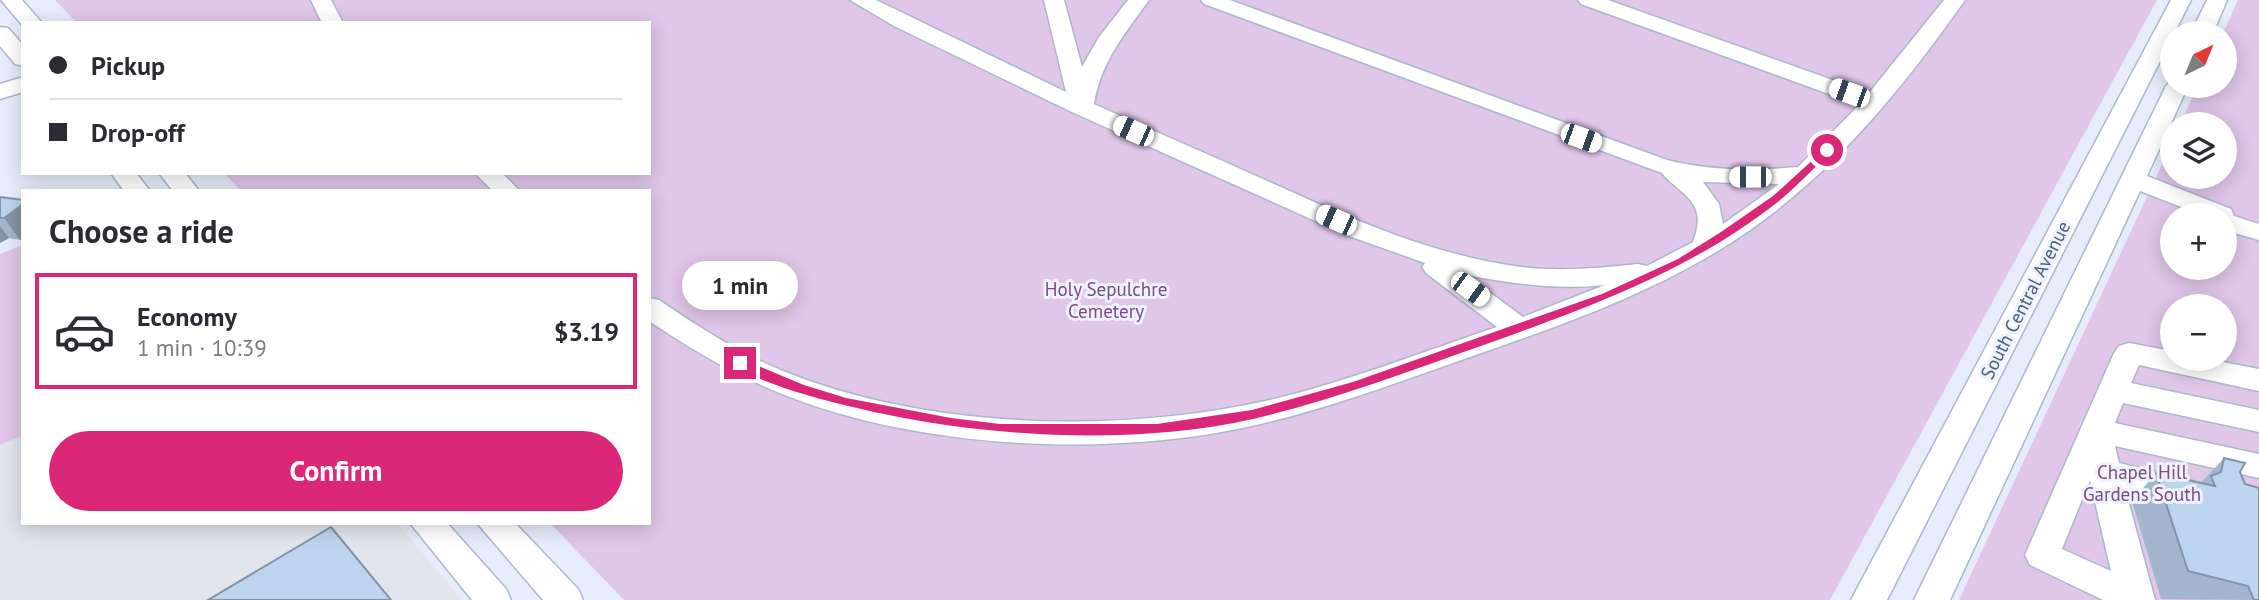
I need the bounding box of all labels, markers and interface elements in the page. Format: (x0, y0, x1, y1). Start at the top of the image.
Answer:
north arrow (2160, 21, 2236, 98)
map controls (2160, 21, 2237, 371)
text: Pickup (91, 49, 165, 82)
car (1826, 76, 1873, 110)
button: layers (2160, 112, 2237, 189)
car (1110, 113, 1157, 149)
text: Drop-off (91, 116, 185, 149)
car (1558, 121, 1605, 155)
route start (1811, 134, 1843, 166)
car (1730, 167, 1772, 188)
car (1313, 202, 1360, 238)
button: + (2160, 203, 2237, 280)
text: Choose a ride (49, 210, 234, 252)
street label: South Central Avenue (1975, 217, 2075, 383)
callout: 1 min (682, 262, 798, 310)
car (1447, 268, 1494, 310)
text: 1 min (712, 271, 768, 300)
park label: Holy Sepulchre Cemetery (1045, 277, 1167, 323)
button: − (2160, 294, 2237, 371)
icon: car (53, 300, 116, 363)
text: Economy (137, 300, 237, 333)
text: $3.19 (554, 315, 619, 348)
text: 1 min · 10:39 (137, 333, 267, 362)
route end (724, 347, 756, 379)
button: Confirm (49, 431, 623, 511)
park label: Chapel Hill Gardens South (2083, 460, 2201, 506)

